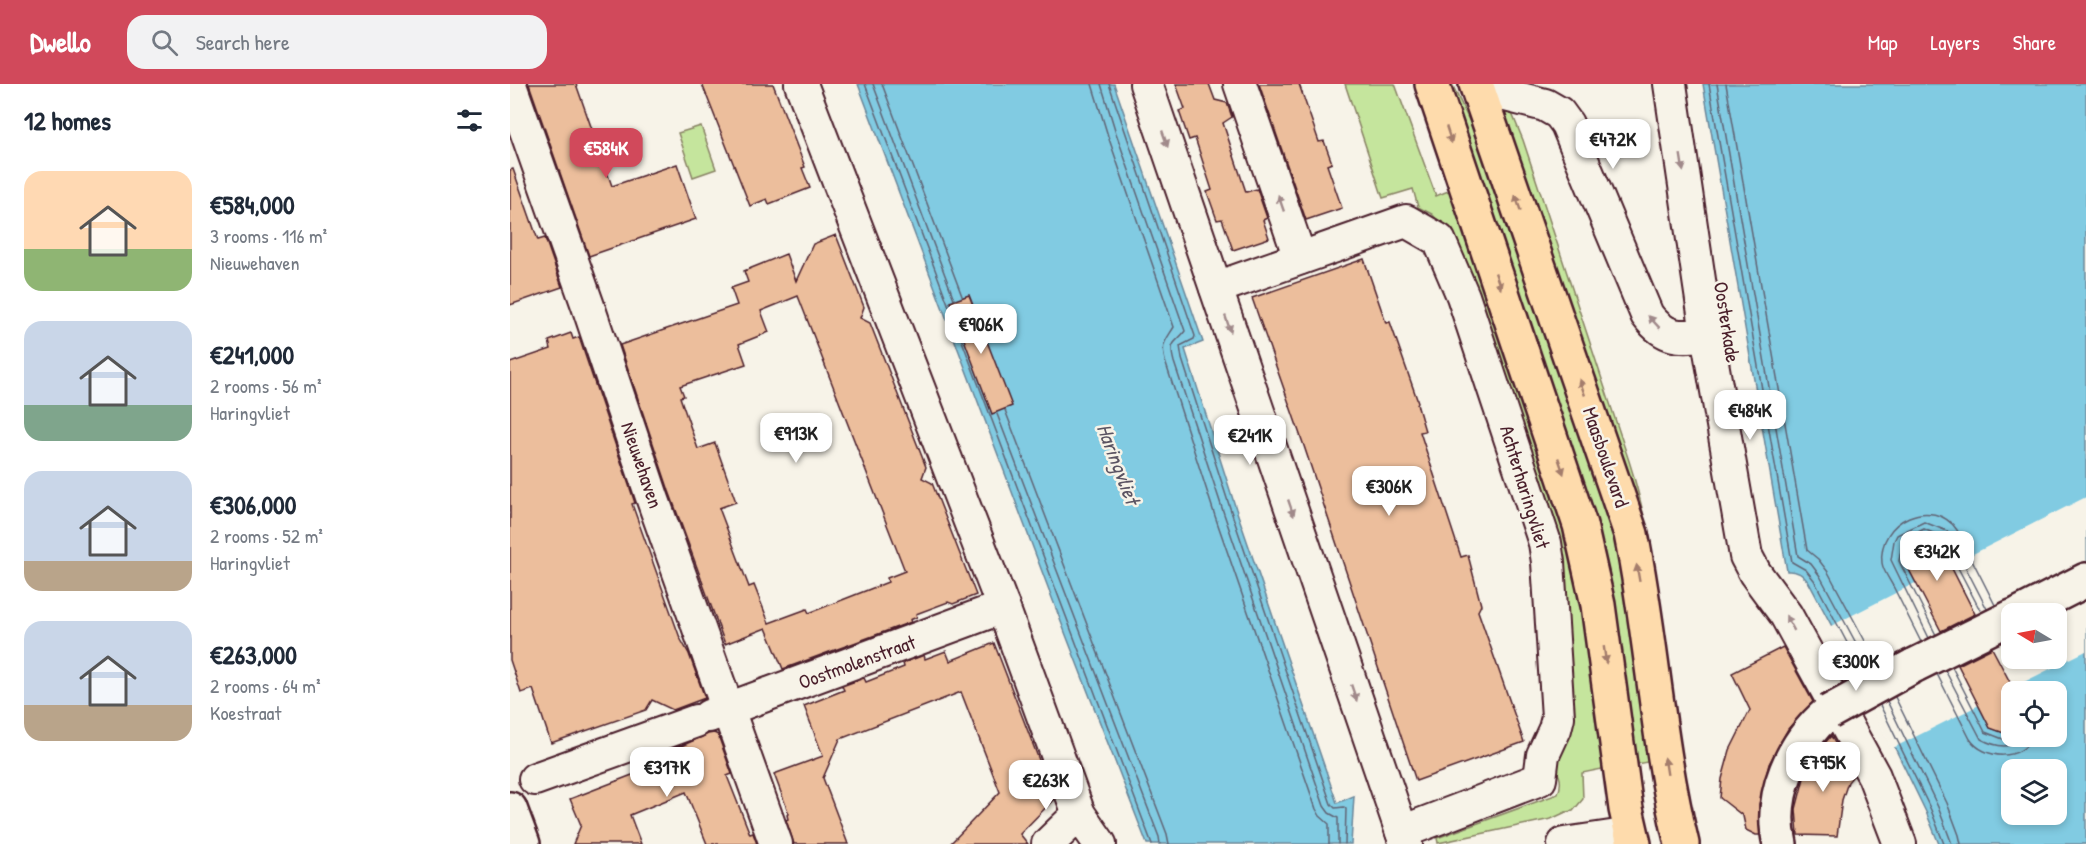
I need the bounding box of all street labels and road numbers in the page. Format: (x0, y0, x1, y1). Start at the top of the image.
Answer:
street label: Oosterkade (1708, 280, 1747, 364)
street label: Maasboulevard (1577, 403, 1636, 511)
street label: Nieuwehaven (615, 418, 670, 512)
street label: Achterharingvliet (1494, 422, 1557, 553)
street label: Oostmolenstraat (795, 628, 920, 695)

